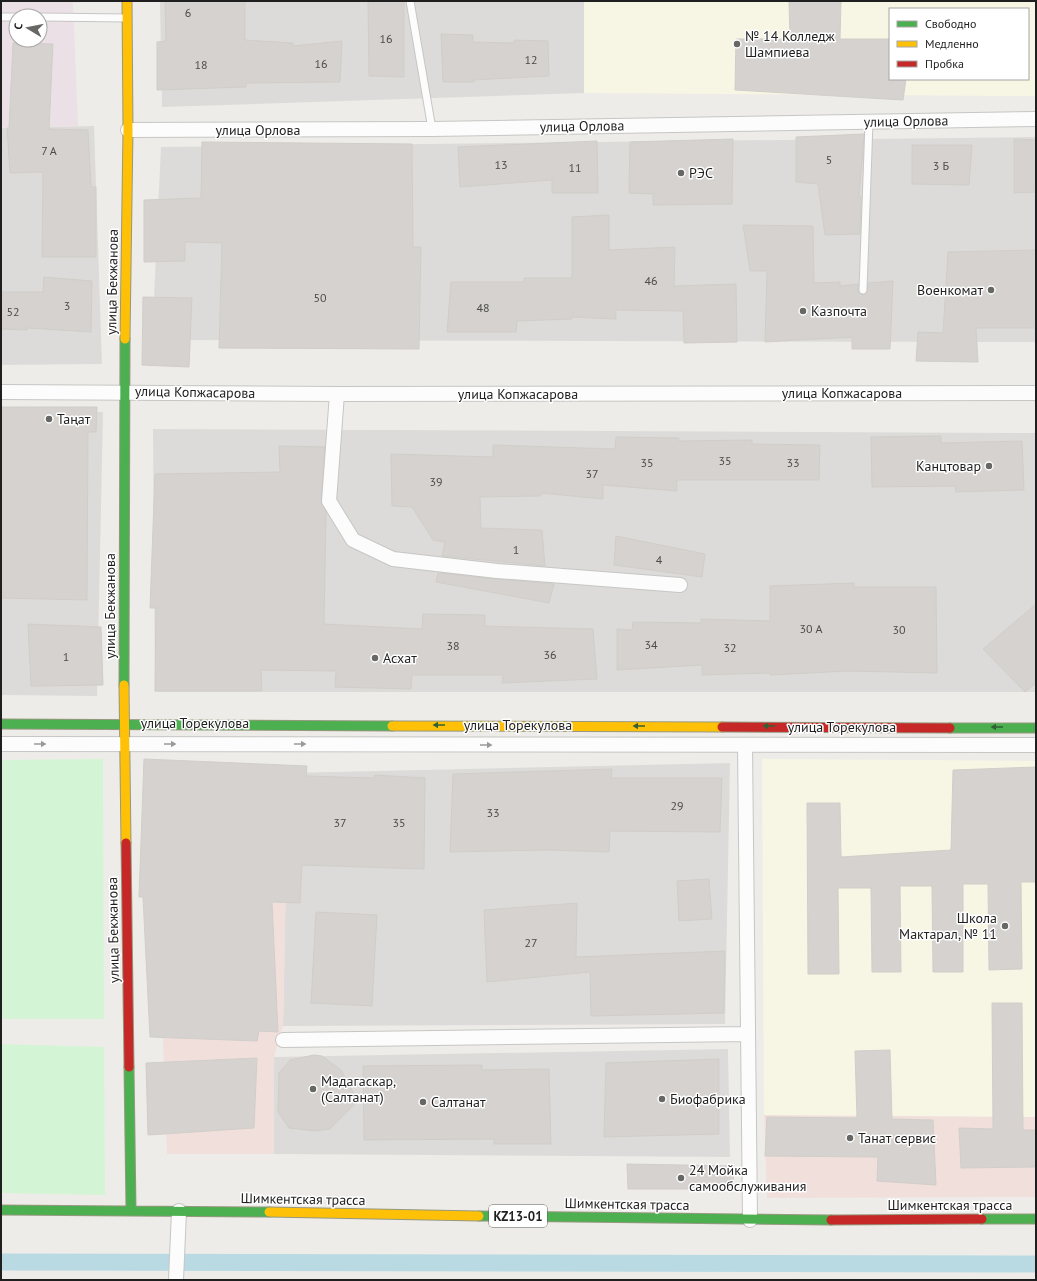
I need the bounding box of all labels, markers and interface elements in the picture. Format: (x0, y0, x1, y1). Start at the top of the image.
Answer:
house number: 6 (185, 5, 191, 20)
north arrow (8, 8, 48, 48)
legend (889, 8, 1029, 80)
text: Свободно (925, 16, 976, 31)
text: С (11, 22, 26, 31)
place label: № 14 Колледж Шампиева (745, 27, 836, 61)
house number: 16 (379, 31, 393, 46)
text: Медленно (925, 36, 979, 51)
marker: № 14 Колледж Шампиева (732, 39, 742, 49)
house number: 12 (524, 52, 538, 67)
house number: 16 (314, 56, 328, 71)
text: Пробка (925, 56, 964, 71)
house number: 18 (194, 57, 208, 72)
street label: улица Орлова (863, 111, 949, 131)
street label: улица Орлова (539, 116, 625, 136)
street label: улица Орлова (216, 121, 301, 139)
house number: 7 А (41, 143, 57, 158)
house number: 5 (826, 152, 832, 167)
house number: 13 (494, 157, 508, 172)
house number: 3 Б (933, 158, 950, 173)
house number: 11 (568, 160, 582, 175)
place label: РЭС (689, 164, 713, 182)
marker: РЭС (676, 168, 686, 178)
street label: улица Бекжанова (102, 229, 122, 335)
house number: 46 (644, 273, 658, 288)
place label: Военкомат (917, 281, 983, 299)
marker: Военкомат (986, 285, 996, 295)
house number: 50 (313, 290, 327, 305)
house number: 3 (64, 298, 70, 313)
house number: 48 (476, 300, 490, 315)
place label: Казпочта (811, 302, 867, 320)
house number: 52 (6, 304, 20, 319)
marker: Казпочта (798, 306, 808, 316)
street label: улица Копжасарова (135, 382, 255, 402)
street label: улица Копжасарова (782, 384, 902, 402)
street label: улица Копжасарова (458, 385, 578, 403)
place label: Таңат (57, 410, 91, 428)
marker: Таңат (44, 414, 54, 424)
house number: 35 (718, 453, 732, 468)
house number: 35 (640, 455, 654, 470)
house number: 33 (786, 455, 800, 470)
place label: Канцтовар (916, 457, 981, 475)
marker: Канцтовар (984, 461, 994, 471)
house number: 37 (585, 466, 599, 481)
house number: 39 (429, 474, 443, 489)
house number: 1 (513, 542, 519, 557)
house number: 4 (656, 552, 663, 567)
street label: улица Бекжанова (101, 553, 119, 659)
house number: 30 А (800, 621, 822, 636)
house number: 30 (892, 622, 906, 637)
house number: 34 (644, 637, 658, 652)
house number: 38 (446, 638, 460, 653)
house number: 32 (723, 640, 737, 655)
house number: 36 (543, 647, 557, 662)
house number: 1 (63, 649, 69, 664)
place label: Асхат (383, 649, 417, 667)
marker: Асхат (370, 653, 380, 663)
street label: улица Торекулова (141, 714, 249, 732)
street label: улица Торекулова (464, 716, 572, 734)
street label: улица Торекулова (788, 718, 896, 736)
one-way arrow (432, 722, 445, 728)
one-way arrow (632, 723, 645, 729)
one-way arrow (762, 723, 775, 729)
one-way arrow (991, 724, 1003, 731)
one-way arrow (34, 741, 47, 747)
one-way arrow (164, 741, 177, 747)
one-way arrow (294, 741, 307, 747)
one-way arrow (480, 742, 493, 748)
house number: 29 (670, 798, 684, 813)
house number: 33 (486, 805, 500, 820)
house number: 37 (333, 815, 347, 830)
house number: 35 (392, 815, 406, 830)
street label: улица Бекжанова (103, 877, 123, 983)
place label: Школа Мактарал, № 11 (899, 909, 997, 943)
marker: Школа Мактарал, № 11 (1000, 921, 1010, 931)
house number: 27 (524, 935, 538, 950)
place label: Мадагаскар, (Салтанат) (321, 1072, 396, 1106)
marker: Мадагаскар, (Салтанат) (308, 1084, 318, 1094)
place label: Биофабрика (670, 1090, 746, 1108)
place label: Салтанат (431, 1093, 486, 1111)
marker: Биофабрика (657, 1094, 667, 1104)
marker: Салтанат (418, 1097, 428, 1107)
place label: Танат сервис (858, 1129, 936, 1147)
marker: Танат сервис (845, 1133, 855, 1143)
place label: 24 Мойка самообслуживания (689, 1161, 806, 1195)
marker: 24 Мойка самообслуживания (676, 1173, 686, 1183)
street label: Шимкентская трасса (240, 1189, 366, 1209)
street label: Шимкентская трасса (564, 1194, 690, 1214)
street label: Шимкентская трасса (888, 1196, 1012, 1214)
road number: KZ13-01 (489, 1205, 547, 1227)

